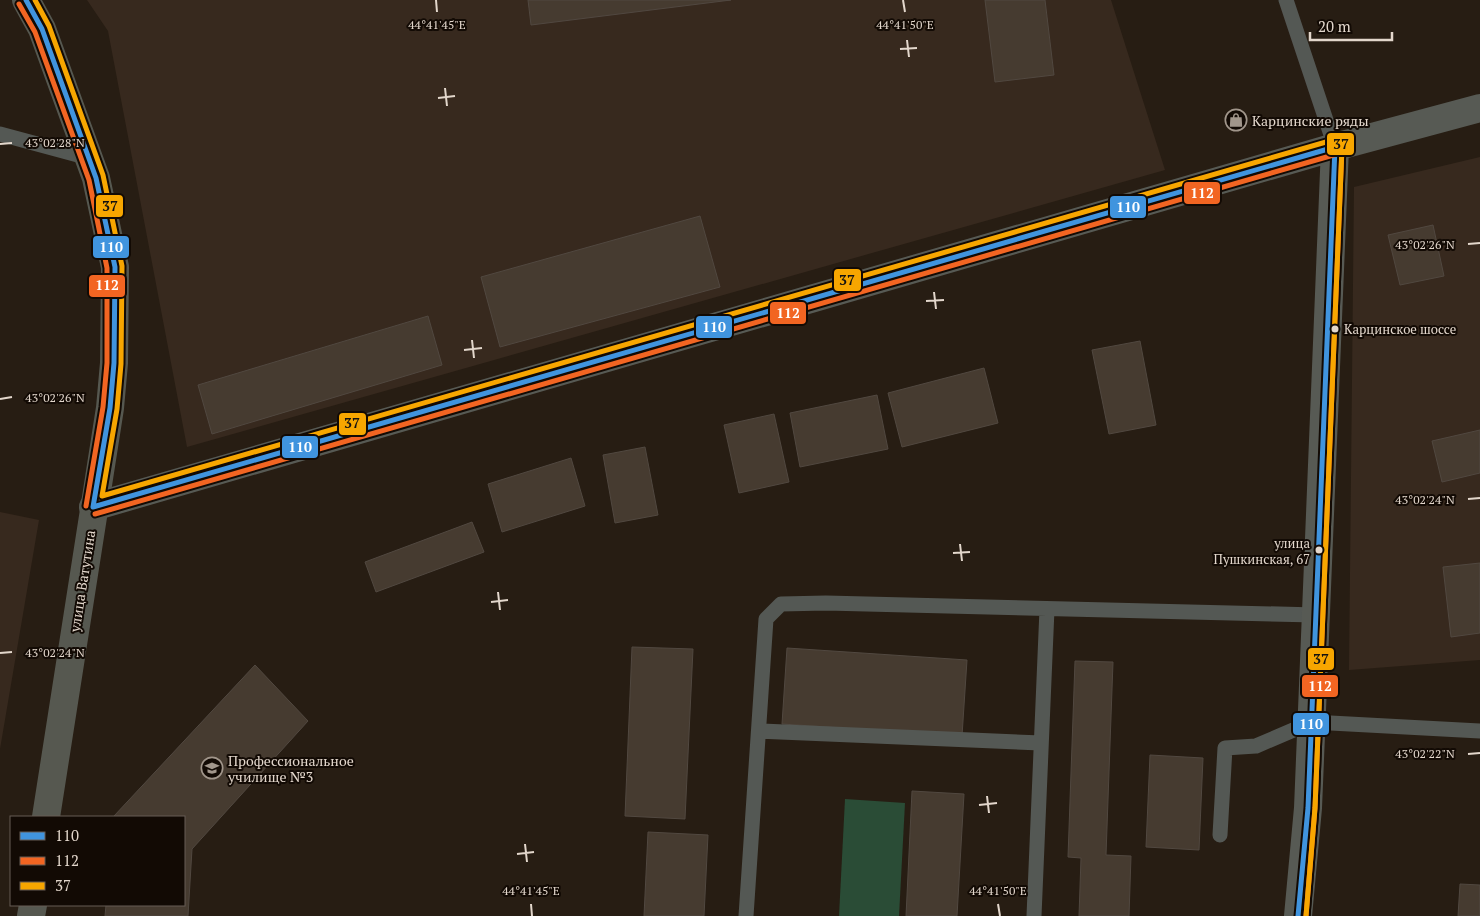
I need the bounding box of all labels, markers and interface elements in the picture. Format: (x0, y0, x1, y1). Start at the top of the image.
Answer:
scale bar (1310, 10, 1392, 42)
text: 20 m (1318, 16, 1351, 36)
text: 44°41'45"E (408, 17, 466, 32)
text: 44°41'50"E (876, 17, 934, 32)
shop icon: Карцинские ряды (1224, 108, 1248, 132)
place label: Карцинские ряды (1252, 111, 1369, 130)
line badge: 37 (1326, 132, 1355, 156)
text: 37 (1333, 134, 1349, 153)
text: 43°02'28"N (25, 135, 85, 150)
line badge: 112 (1183, 181, 1221, 205)
text: 112 (1190, 183, 1214, 202)
line badge: 37 (95, 194, 124, 218)
line badge: 110 (1109, 195, 1147, 219)
text: 37 (102, 196, 118, 215)
text: 110 (1116, 197, 1140, 216)
line badge: 110 (92, 235, 130, 259)
text: 110 (99, 237, 123, 256)
text: 43°02'26"N (1395, 237, 1455, 252)
line badge: 37 (833, 268, 862, 292)
text: 37 (839, 270, 855, 289)
line badge: 112 (88, 274, 126, 298)
text: 112 (95, 275, 119, 294)
line badge: 112 (769, 301, 807, 325)
text: 112 (776, 303, 800, 322)
line badge: 110 (695, 315, 733, 339)
text: 110 (702, 317, 726, 336)
place label: Карцинское шоссе (1344, 320, 1456, 338)
marker: Карцинское шоссе (1330, 324, 1340, 334)
text: 43°02'26"N (25, 390, 85, 405)
line badge: 37 (338, 412, 367, 436)
text: 37 (344, 413, 360, 432)
line badge: 110 (281, 435, 319, 459)
text: 110 (288, 437, 312, 456)
text: 43°02'24"N (1395, 492, 1455, 507)
street label: улица Ватутина (64, 529, 99, 634)
place label: улица Пушкинская, 67 (1214, 534, 1310, 568)
marker: улица Пушкинская, 67 (1314, 545, 1324, 555)
text: 43°02'24"N (25, 645, 85, 660)
line badge: 37 (1307, 647, 1335, 671)
text: 37 (1313, 649, 1329, 668)
line badge: 112 (1301, 674, 1339, 698)
text: 112 (1308, 676, 1332, 695)
line badge: 110 (1292, 712, 1330, 736)
text: 110 (1299, 714, 1323, 733)
text: 43°02'22"N (1395, 746, 1455, 761)
place label: Профессиональное училище №3 (227, 751, 354, 786)
school or university icon: Профессиональное училище №3 (200, 756, 224, 780)
legend (10, 816, 185, 906)
text: 110 (55, 825, 79, 845)
text: 112 (55, 850, 79, 870)
text: 37 (55, 875, 71, 895)
text: 44°41'45"E (502, 883, 560, 898)
text: 44°41'50"E (969, 883, 1027, 898)

